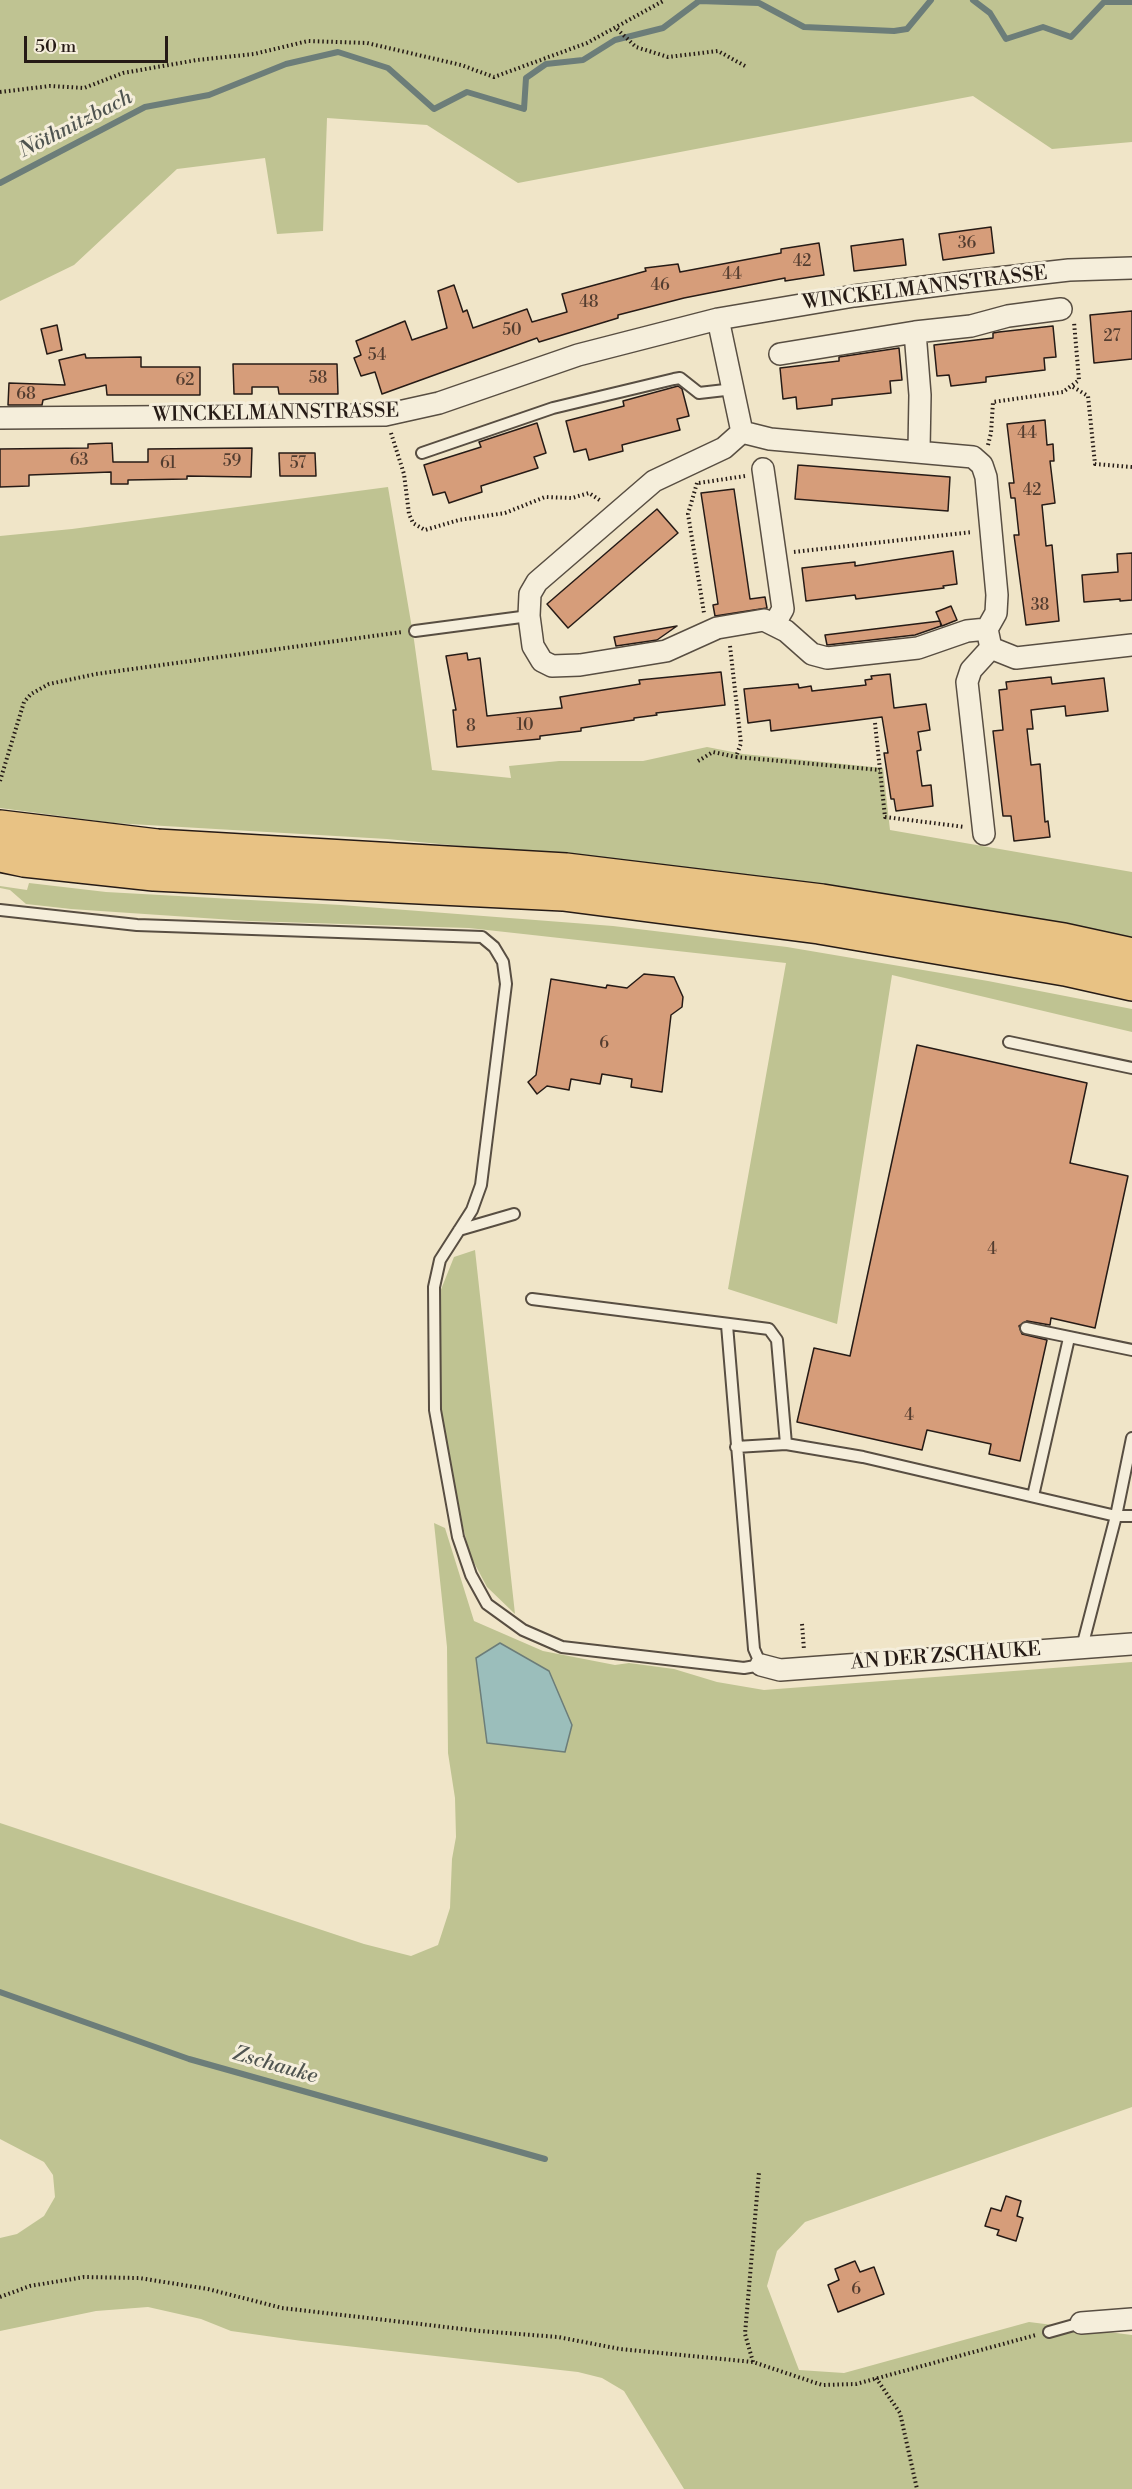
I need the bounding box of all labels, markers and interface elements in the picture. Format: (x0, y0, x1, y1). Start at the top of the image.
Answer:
scale bar (27, 24, 171, 62)
text: 50 m (35, 35, 76, 58)
water label: Nöthnitzbach (15, 86, 137, 164)
house number: 36 (958, 234, 976, 254)
house number: 42 (793, 252, 811, 272)
street label: WINCKELMANNSTRASSE (801, 262, 1049, 316)
house number: 44 (722, 265, 742, 285)
house number: 46 (650, 276, 670, 296)
house number: 48 (579, 293, 599, 313)
house number: 50 (502, 321, 522, 341)
house number: 27 (1103, 327, 1121, 347)
house number: 54 (368, 346, 386, 366)
house number: 58 (309, 369, 327, 389)
house number: 62 (176, 371, 194, 391)
house number: 68 (16, 385, 36, 405)
street label: WINCKELMANNSTRASSE (153, 400, 399, 428)
house number: 44 (1017, 424, 1037, 444)
house number: 63 (70, 451, 88, 471)
house number: 59 (223, 452, 241, 472)
house number: 61 (160, 454, 176, 474)
house number: 57 (290, 454, 306, 474)
house number: 42 (1023, 481, 1041, 501)
house number: 38 (1031, 596, 1049, 616)
house number: 10 (517, 716, 533, 736)
house number: 8 (466, 717, 476, 737)
house number: 6 (599, 1034, 609, 1054)
house number: 4 (987, 1240, 997, 1260)
house number: 4 (904, 1406, 914, 1426)
street label: AN DER ZSCHAUKE (850, 1638, 1042, 1676)
water label: Zschauke (230, 2042, 320, 2090)
house number: 6 (851, 2280, 861, 2300)

